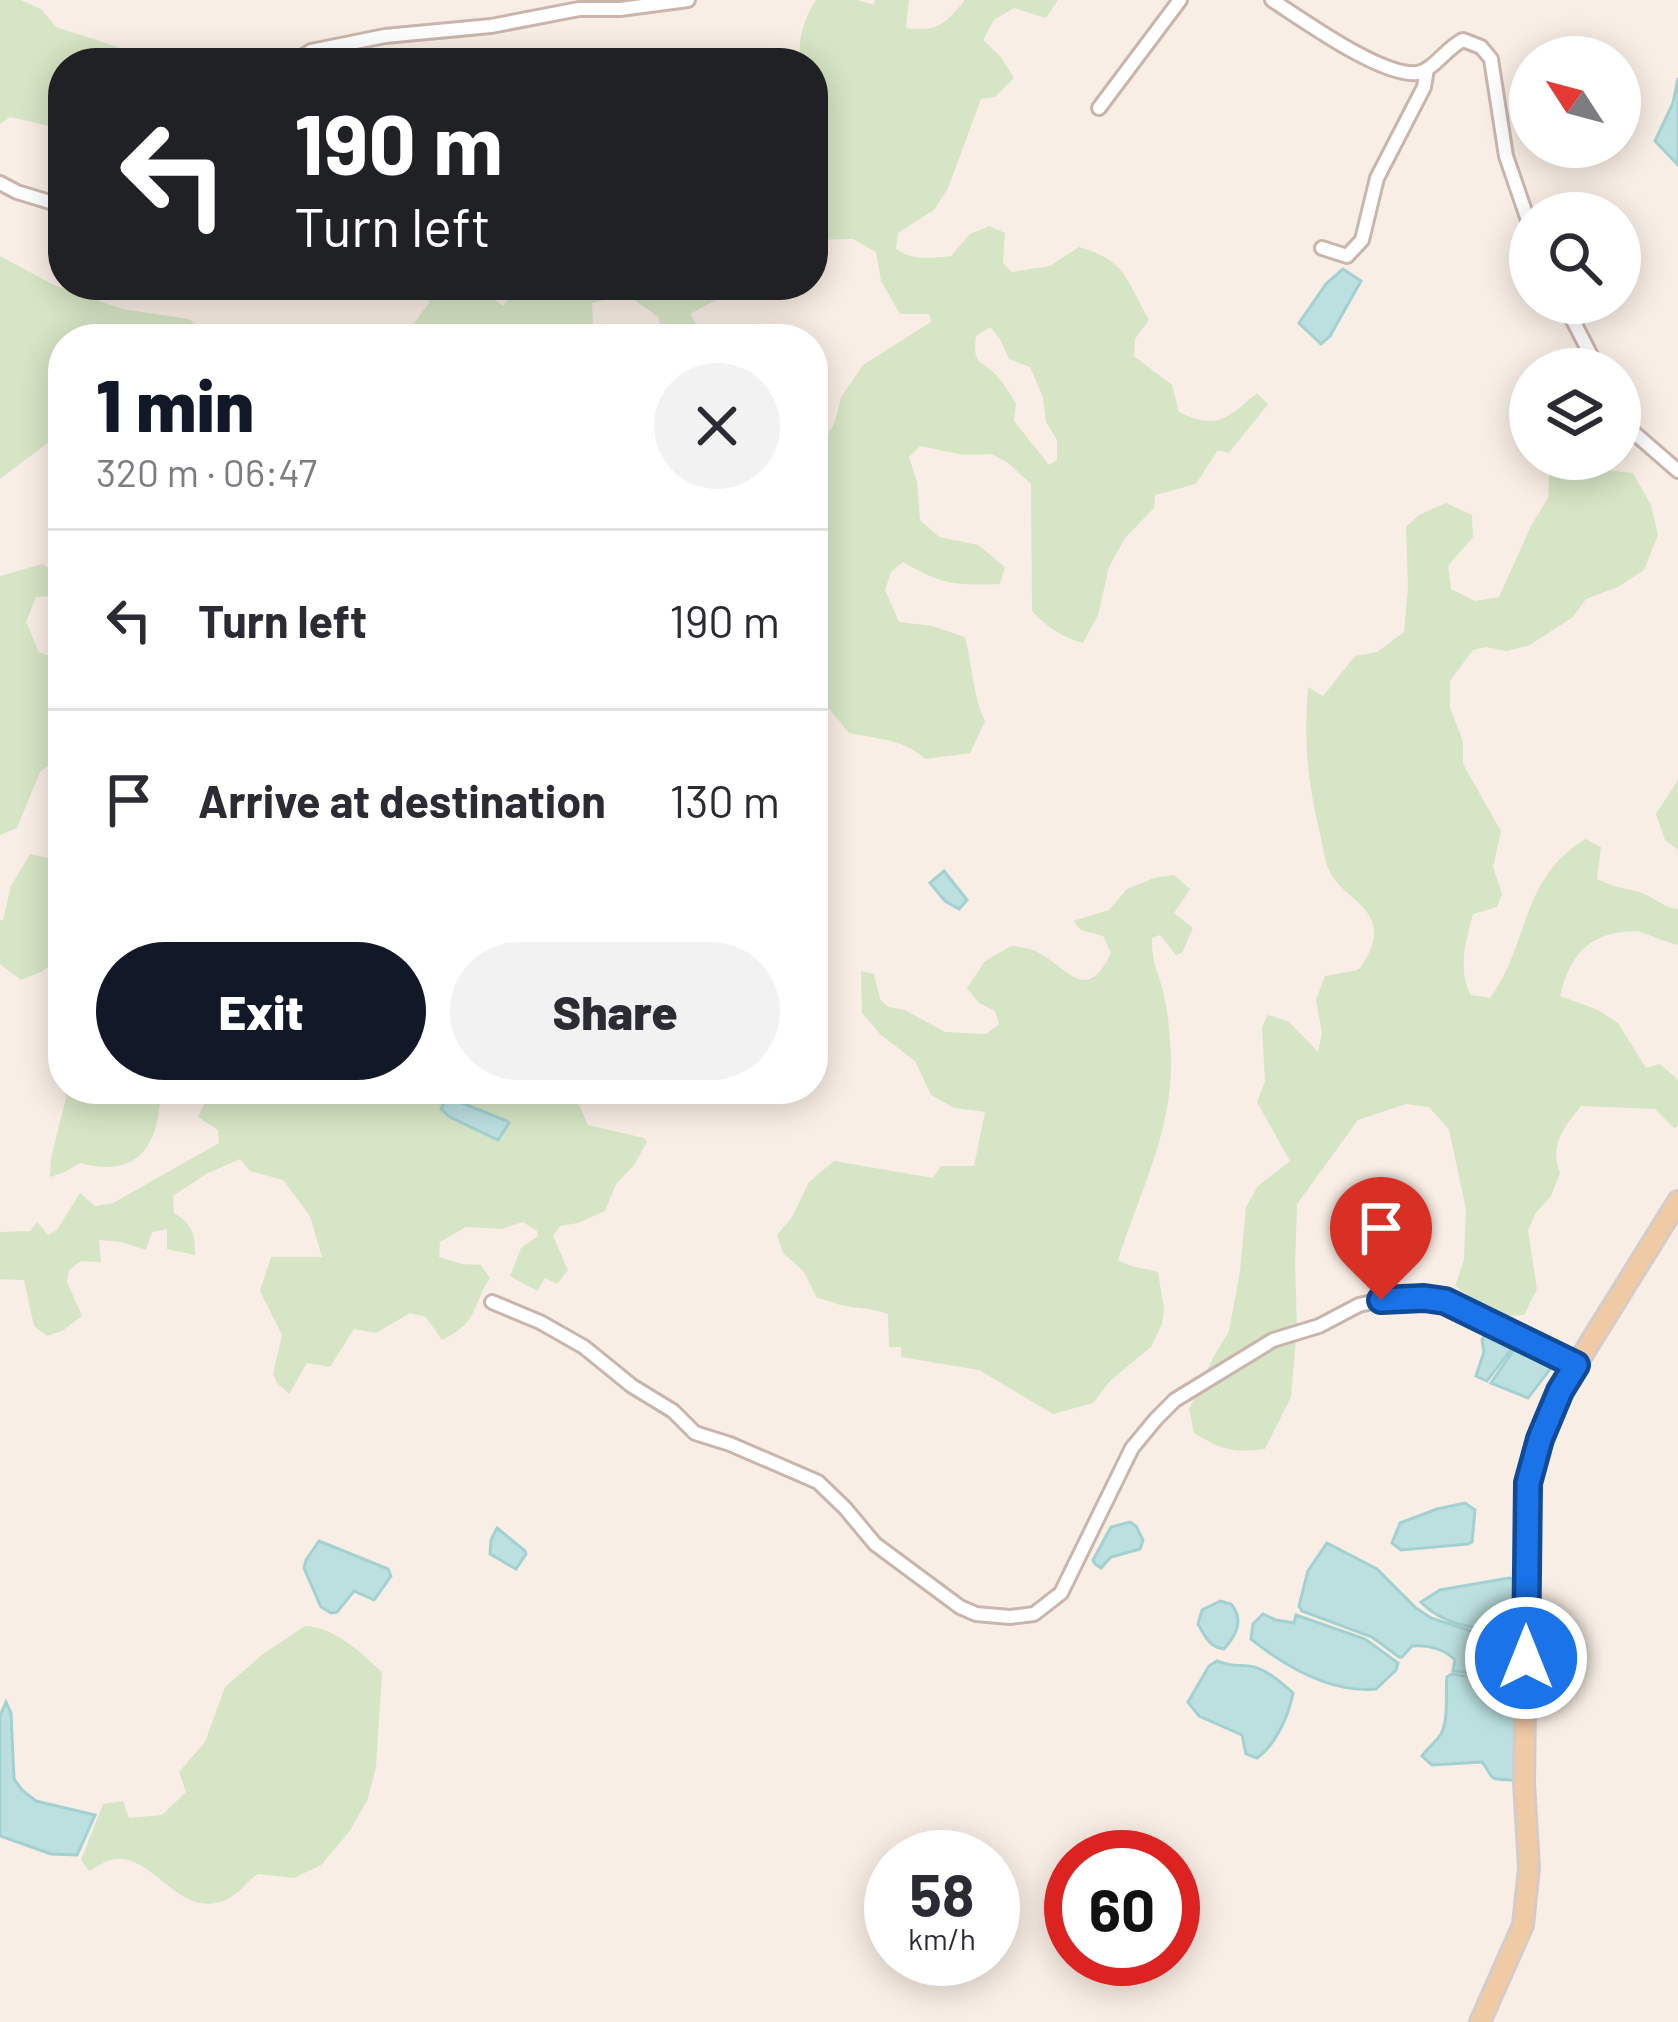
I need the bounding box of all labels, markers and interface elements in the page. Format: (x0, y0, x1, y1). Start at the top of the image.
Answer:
north arrow (1509, 36, 1641, 168)
map controls (1509, 36, 1641, 480)
text: 190 m (294, 91, 503, 192)
icon: left (96, 96, 252, 252)
button: search (1509, 192, 1641, 324)
text: Turn left (294, 193, 491, 258)
button: layers (1509, 348, 1641, 480)
text: 1 min (96, 360, 254, 446)
button: close (654, 363, 780, 489)
text: 320 m · 06:47 (96, 448, 317, 495)
icon: left (96, 587, 162, 653)
text: Turn left (198, 593, 367, 647)
text: 190 m (669, 593, 780, 647)
icon: arrive (96, 767, 162, 833)
text: Arrive at destination (198, 773, 606, 827)
text: 130 m (669, 773, 780, 827)
button: Exit (96, 942, 426, 1080)
button: Share (450, 942, 780, 1080)
pin (1330, 1177, 1432, 1300)
icon: arrive (1348, 1195, 1414, 1261)
position arrow (1463, 1595, 1589, 1721)
speed limit sign: 60 (1044, 1830, 1200, 1986)
text: 58 (910, 1857, 974, 1929)
text: km/h (908, 1920, 976, 1956)

